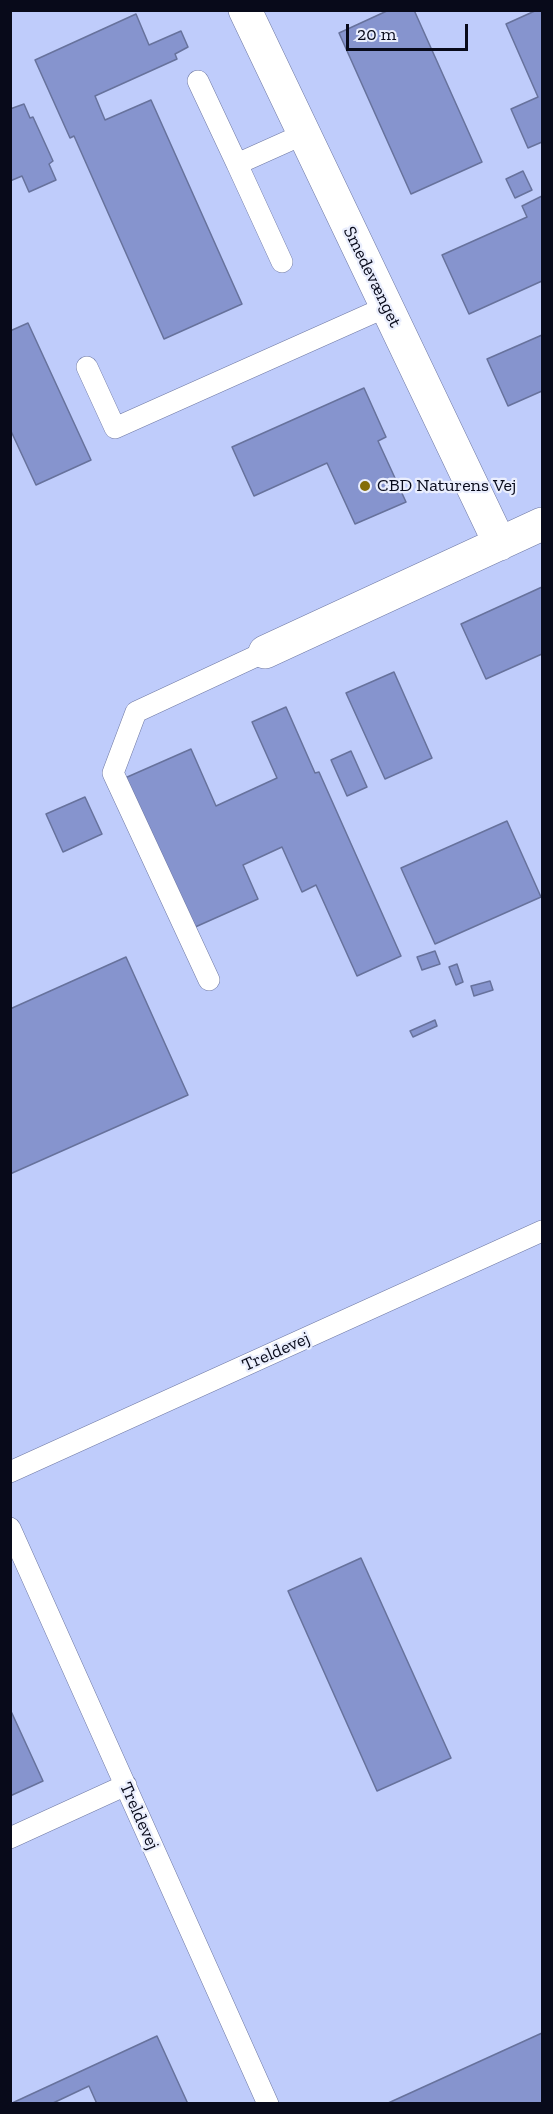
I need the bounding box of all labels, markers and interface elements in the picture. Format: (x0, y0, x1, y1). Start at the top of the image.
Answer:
scale bar (349, 12, 470, 50)
text: 20 m (357, 23, 396, 45)
street label: Smedevænget (338, 223, 406, 331)
place label: CBD Naturens Vej (377, 475, 516, 497)
marker: CBD Naturens Vej (358, 479, 372, 493)
street label: Treldevej (239, 1328, 313, 1376)
street label: Treldevej (115, 1779, 163, 1853)

